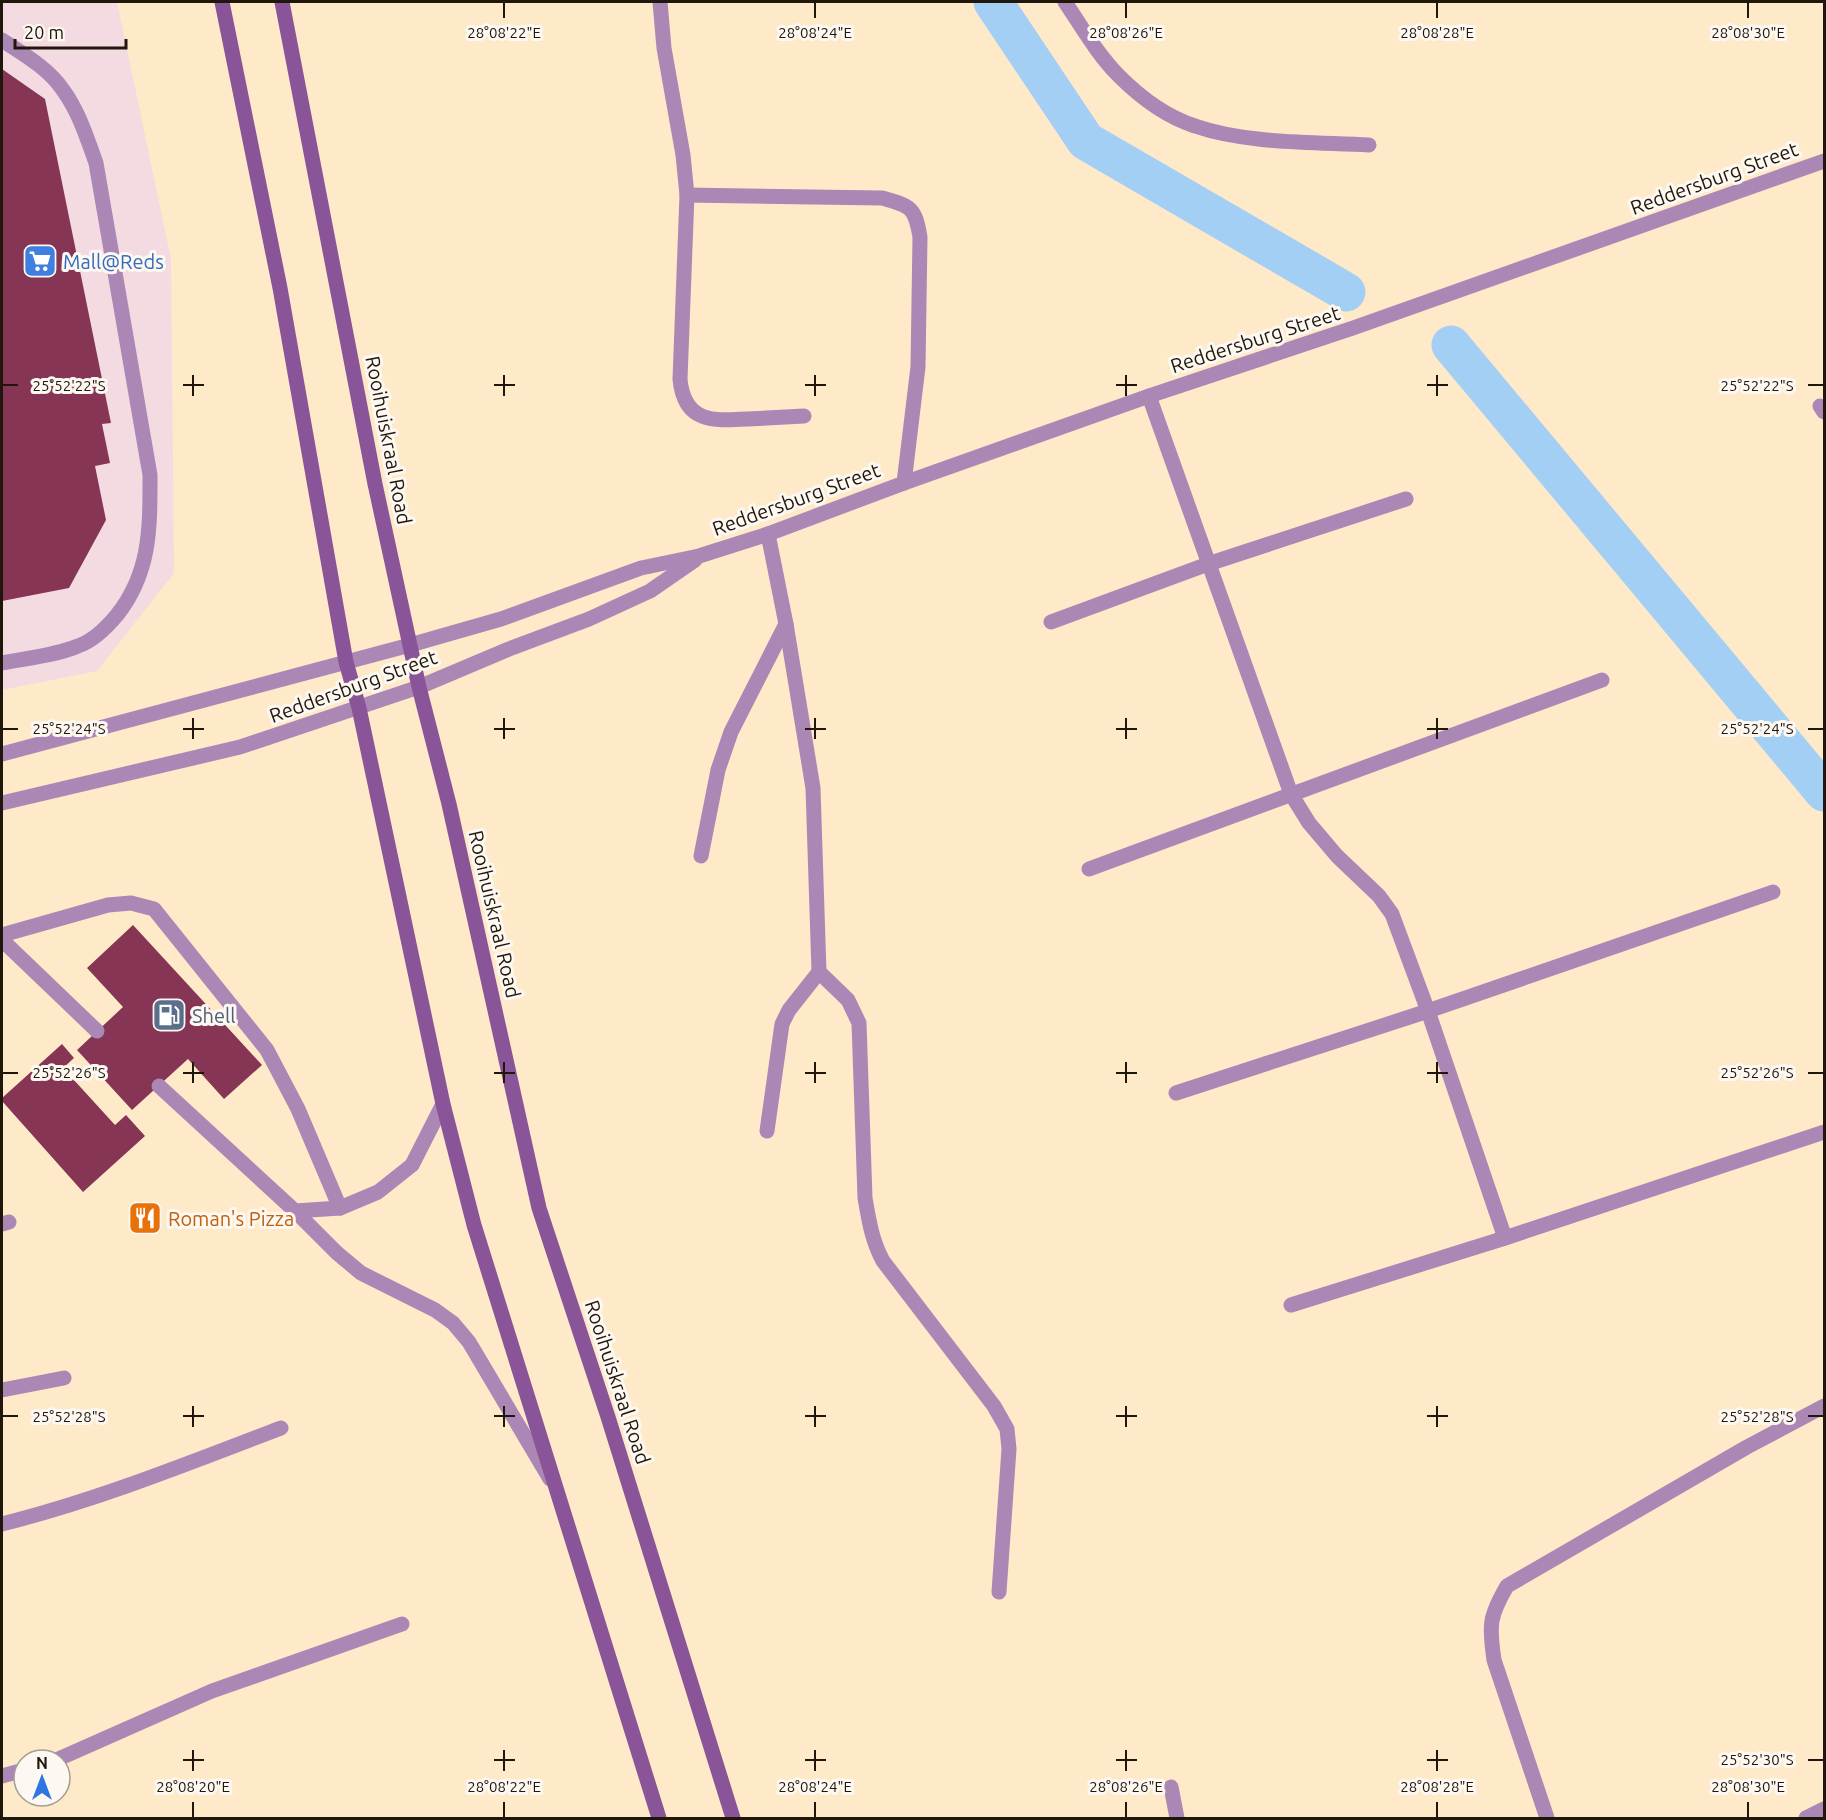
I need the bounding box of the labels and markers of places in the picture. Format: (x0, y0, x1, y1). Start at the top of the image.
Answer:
supermarket icon: Mall@Reds (22, 243, 58, 279)
place label: Mall@Reds (63, 250, 164, 273)
fuel station icon: Shell (151, 997, 187, 1033)
place label: Shell (192, 1004, 235, 1027)
restaurant icon: Roman's Pizza (127, 1200, 163, 1236)
place label: Roman's Pizza (168, 1207, 294, 1230)

